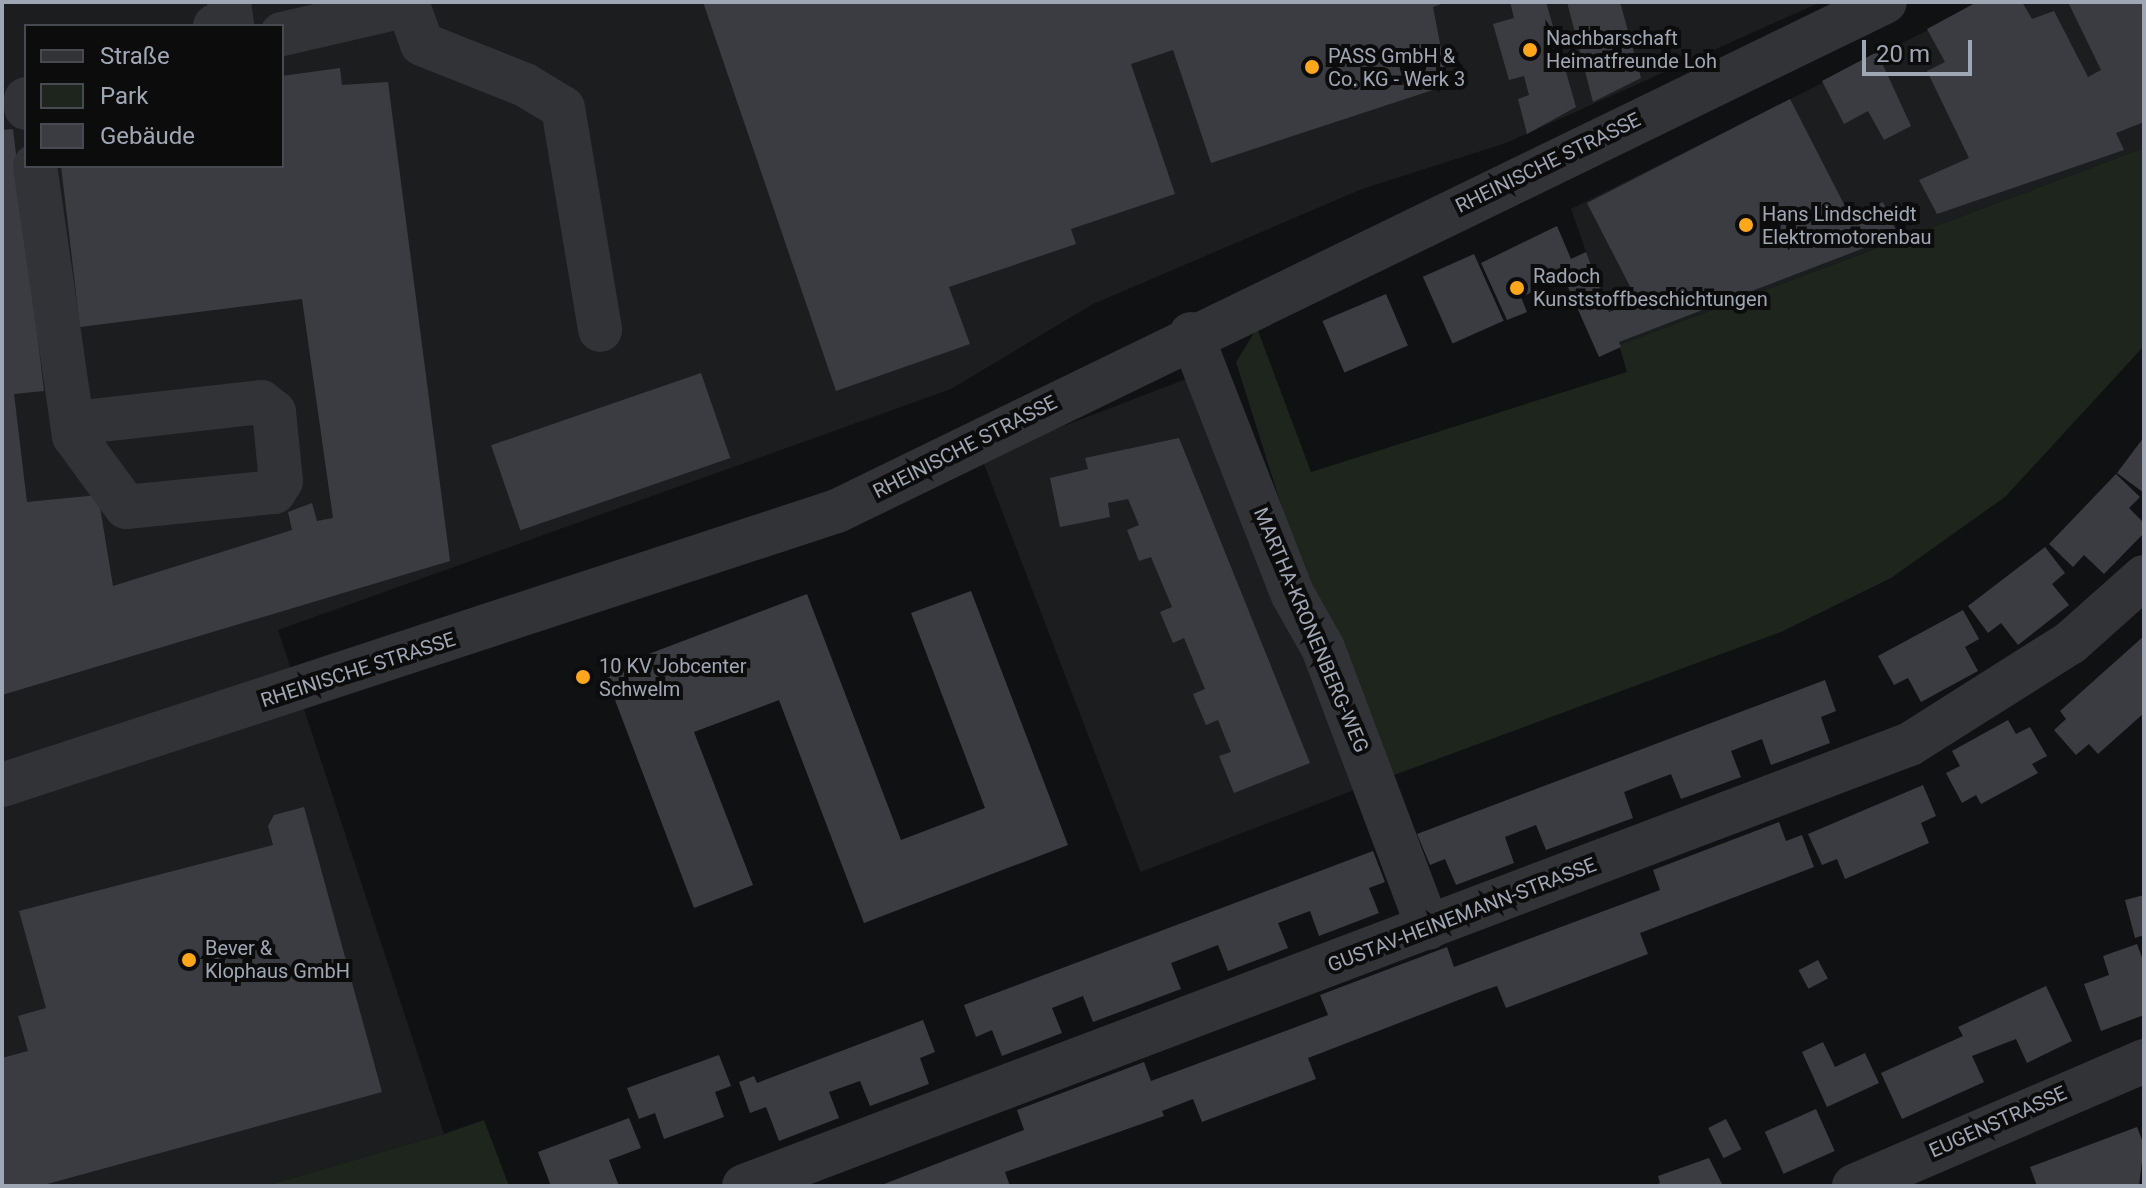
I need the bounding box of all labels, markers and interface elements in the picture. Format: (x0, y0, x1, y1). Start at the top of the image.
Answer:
legend (24, 24, 284, 168)
scale bar (1866, 24, 1976, 74)
place label: Nachbarschaft Heimatfreunde Loh (1546, 26, 1717, 73)
text: 20 m (1876, 40, 1930, 68)
marker: Nachbarschaft Heimatfreunde Loh (1521, 41, 1539, 59)
text: Straße (100, 42, 170, 70)
place label: PASS GmbH & Co. KG - Werk 3 (1328, 44, 1465, 91)
marker: PASS GmbH & Co. KG - Werk 3 (1303, 58, 1321, 76)
text: Park (100, 82, 148, 110)
street label: RHEINISCHE STRASSE (1452, 108, 1644, 218)
text: Gebäude (100, 122, 195, 150)
place label: Hans Lindscheidt Elektromotorenbau (1762, 202, 1932, 249)
marker: Hans Lindscheidt Elektromotorenbau (1737, 216, 1755, 234)
place label: Radoch Kunststoffbeschichtungen (1533, 264, 1768, 311)
marker: Radoch Kunststoffbeschichtungen (1508, 279, 1526, 297)
street label: RHEINISCHE STRASSE (869, 390, 1061, 504)
street label: MARTHA-KRONENBERG-WEG (1248, 504, 1374, 756)
street label: RHEINISCHE STRASSE (258, 627, 458, 713)
place label: 10 KV Jobcenter Schwelm (599, 654, 746, 701)
marker: 10 KV Jobcenter Schwelm (574, 668, 592, 686)
street label: GUSTAV-HEINEMANN-STRASSE (1324, 853, 1600, 977)
place label: Bever & Klophaus GmbH (205, 936, 350, 983)
marker: Bever & Klophaus GmbH (180, 951, 198, 969)
street label: EUGENSTRASSE (1926, 1081, 2070, 1163)

